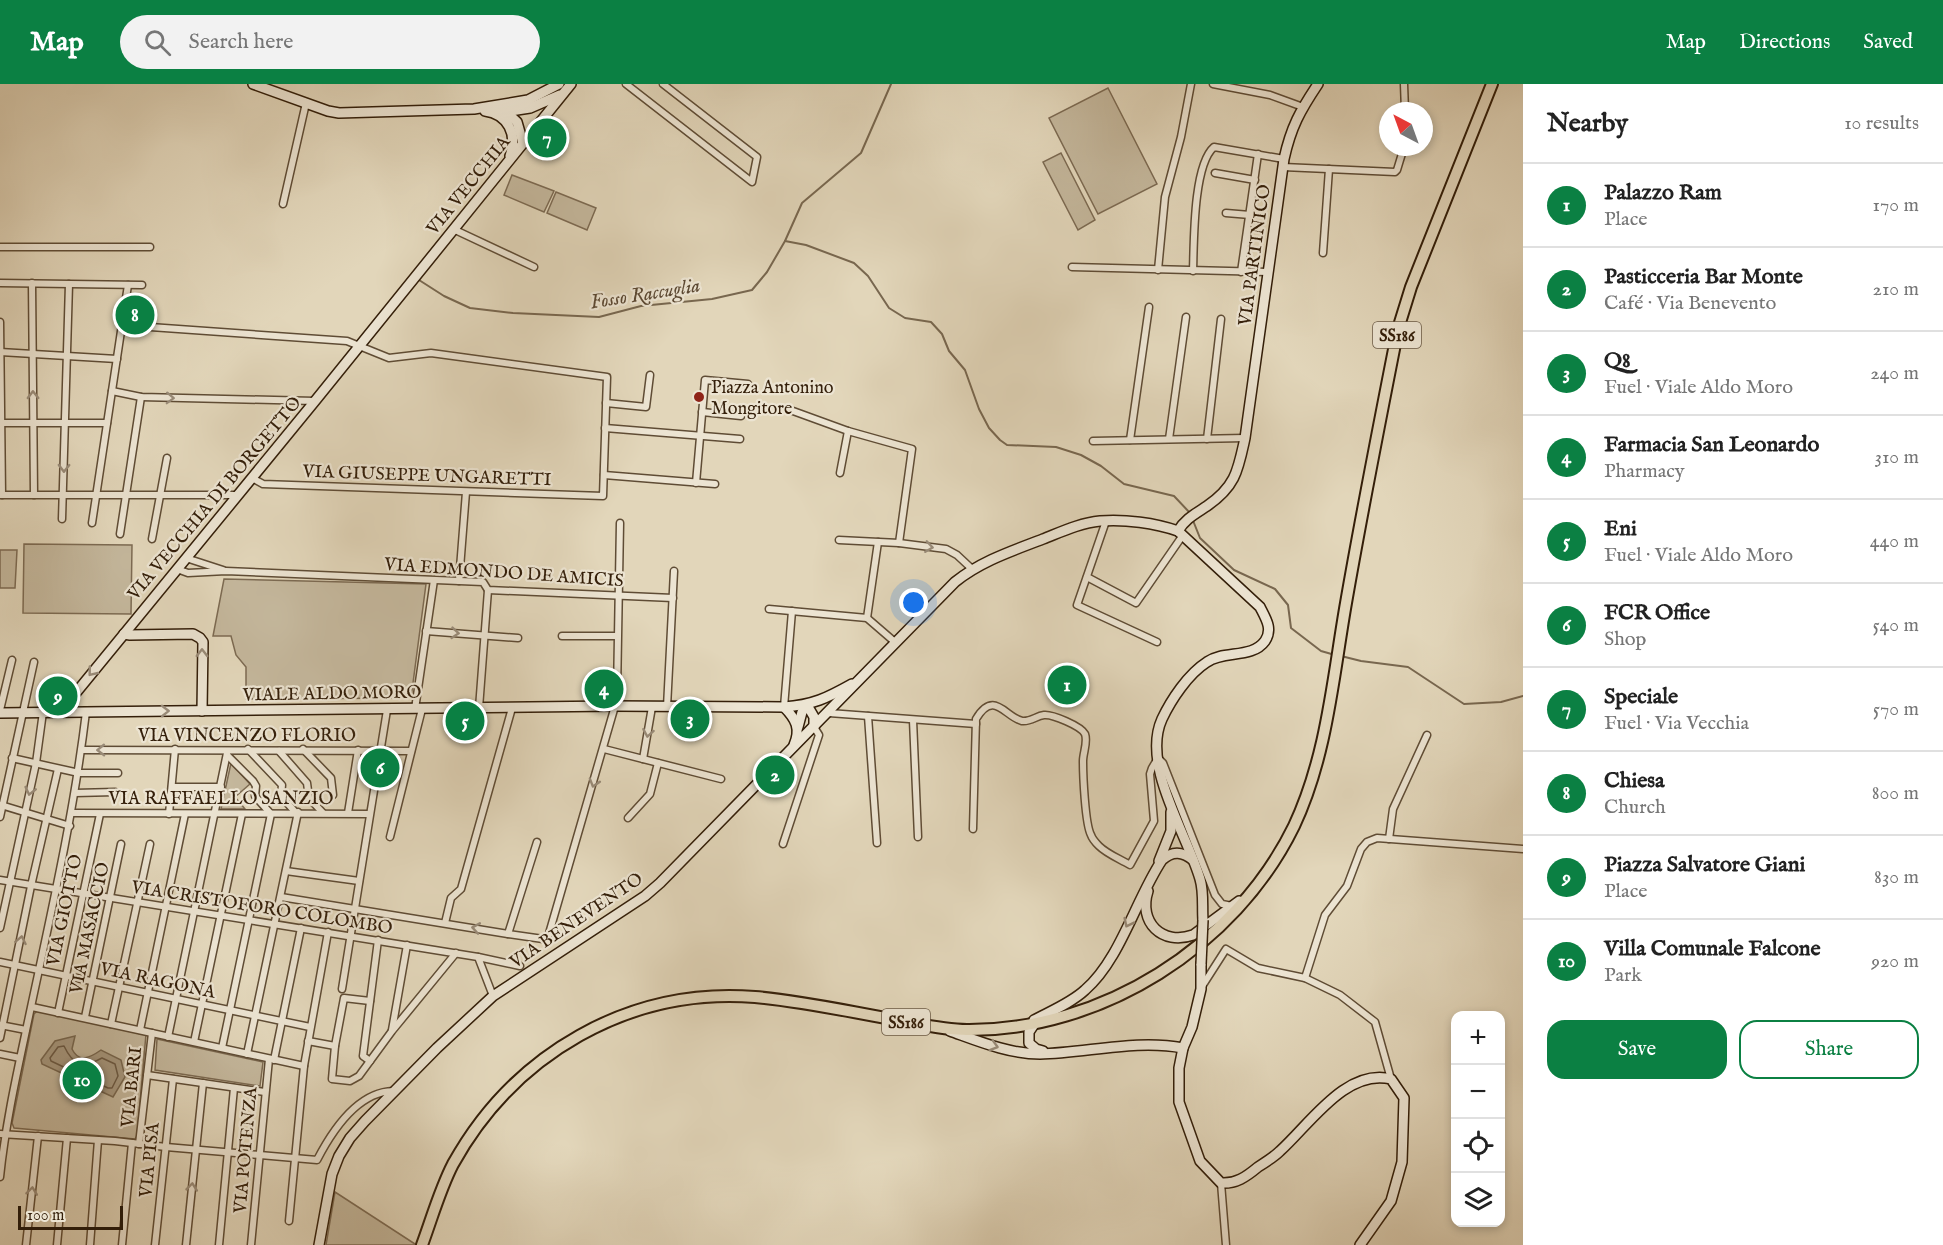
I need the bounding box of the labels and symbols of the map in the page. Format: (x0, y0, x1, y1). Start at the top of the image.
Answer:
north arrow (1379, 102, 1433, 156)
pin: 7 (528, 116, 566, 160)
street label: VIA VECCHIA (422, 131, 517, 241)
street label: VIA PARTINICO (1234, 183, 1277, 329)
water label: Fosso Raccuglia (588, 273, 702, 316)
pin: 8 (116, 292, 154, 338)
road number: SS186 (1373, 322, 1421, 348)
place label: Piazza Antonino Mongitore (711, 377, 834, 421)
one-way arrow (27, 390, 39, 399)
marker: Piazza Antonino Mongitore (692, 390, 706, 404)
one-way arrow (166, 391, 175, 404)
street label: VIA VECCHIA DI BORGETTO (122, 392, 307, 606)
street label: VIA GIUSEPPE UNGARETTI (301, 461, 552, 492)
one-way arrow (58, 464, 70, 473)
one-way arrow (924, 540, 933, 553)
street label: VIA EDMONDO DE AMICIS (382, 554, 624, 593)
your location (899, 588, 928, 617)
one-way arrow (451, 626, 460, 639)
one-way arrow (196, 648, 208, 657)
pin: 1 (1048, 662, 1086, 708)
one-way arrow (89, 665, 100, 676)
pin: 4 (584, 666, 624, 712)
pin: 9 (38, 674, 78, 718)
street label: VIALE ALDO MORO (241, 681, 422, 708)
pin: 3 (670, 696, 710, 742)
pin: 5 (446, 698, 484, 744)
one-way arrow (161, 705, 170, 718)
street label: VIA VINCENZO FLORIO (137, 725, 356, 748)
one-way arrow (642, 728, 654, 737)
one-way arrow (97, 744, 106, 756)
pin: 6 (360, 746, 400, 790)
pin: 2 (756, 752, 794, 798)
one-way arrow (589, 777, 601, 788)
one-way arrow (24, 785, 37, 795)
street label: VIA RAFFAELLO SANZIO (108, 788, 334, 811)
street label: VIA GIOTTO (42, 852, 89, 969)
street label: VIA MASACCIO (65, 860, 116, 997)
street label: VIA BENEVENTO (505, 868, 648, 975)
street label: VIA CRISTOFORO COLOMBO (129, 876, 394, 941)
one-way arrow (1124, 917, 1136, 928)
one-way arrow (471, 923, 480, 935)
one-way arrow (14, 935, 27, 945)
street label: VIA RAGONA (97, 958, 218, 1005)
road number: SS186 (882, 1009, 930, 1035)
one-way arrow (989, 1039, 999, 1051)
street label: VIA BARI (117, 1045, 148, 1130)
pin: 10 (62, 1058, 101, 1102)
street label: VIA POTENZA (229, 1085, 264, 1215)
street label: VIA PISA (135, 1121, 166, 1200)
one-way arrow (185, 1182, 198, 1191)
one-way arrow (25, 1186, 38, 1195)
scale bar (18, 1203, 123, 1230)

